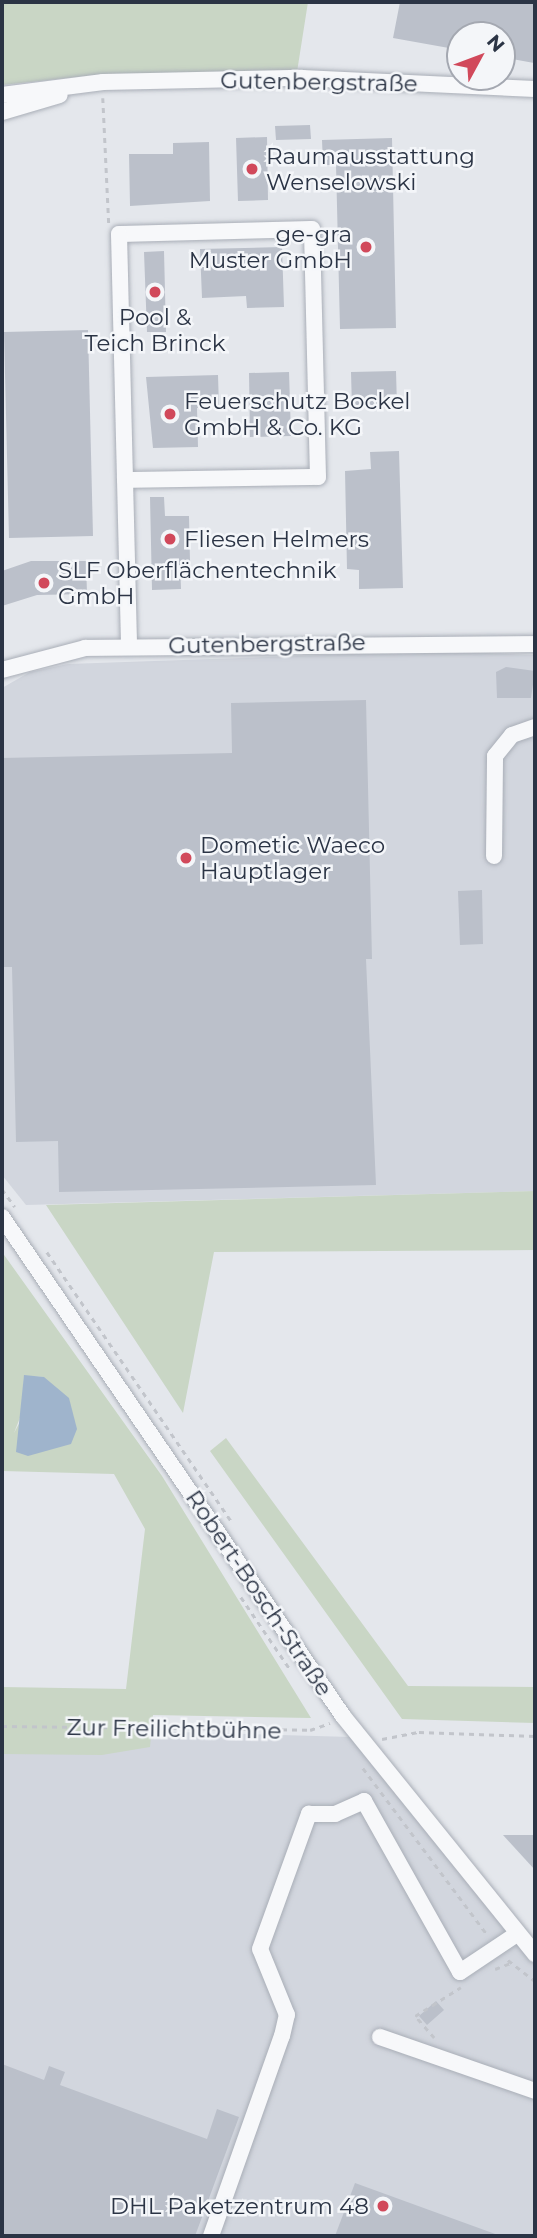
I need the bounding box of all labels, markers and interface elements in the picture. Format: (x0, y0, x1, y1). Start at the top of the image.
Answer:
north arrow (446, 21, 516, 91)
text: N (482, 30, 509, 57)
street label: Gutenbergstraße (220, 66, 418, 98)
place label: Raumausstattung Wenselowski (266, 142, 475, 196)
marker: Raumausstattung Wenselowski (244, 161, 260, 177)
place label: ge-gra Muster GmbH (189, 220, 352, 274)
marker: ge-gra Muster GmbH (358, 239, 374, 255)
marker: Pool & Teich Brinck (147, 284, 163, 300)
place label: Pool & Teich Brinck (84, 303, 226, 357)
place label: Feuerschutz Bockel GmbH & Co. KG (184, 387, 411, 441)
marker: Feuerschutz Bockel GmbH & Co. KG (162, 406, 178, 422)
place label: Fliesen Helmers (184, 525, 369, 553)
marker: Fliesen Helmers (162, 531, 178, 547)
place label: SLF Oberflächentechnik GmbH (58, 556, 337, 610)
marker: SLF Oberflächentechnik GmbH (36, 575, 52, 591)
street label: Gutenbergstraße (168, 628, 366, 660)
place label: Dometic Waeco Hauptlager (200, 831, 385, 885)
marker: Dometic Waeco Hauptlager (178, 850, 194, 866)
street label: Robert-Bosch-Straße (180, 1485, 338, 1701)
street label: Zur Freilichtbühne (66, 1713, 282, 1745)
place label: DHL Paketzentrum 48 (110, 2192, 369, 2220)
marker: DHL Paketzentrum 48 (375, 2198, 391, 2214)

